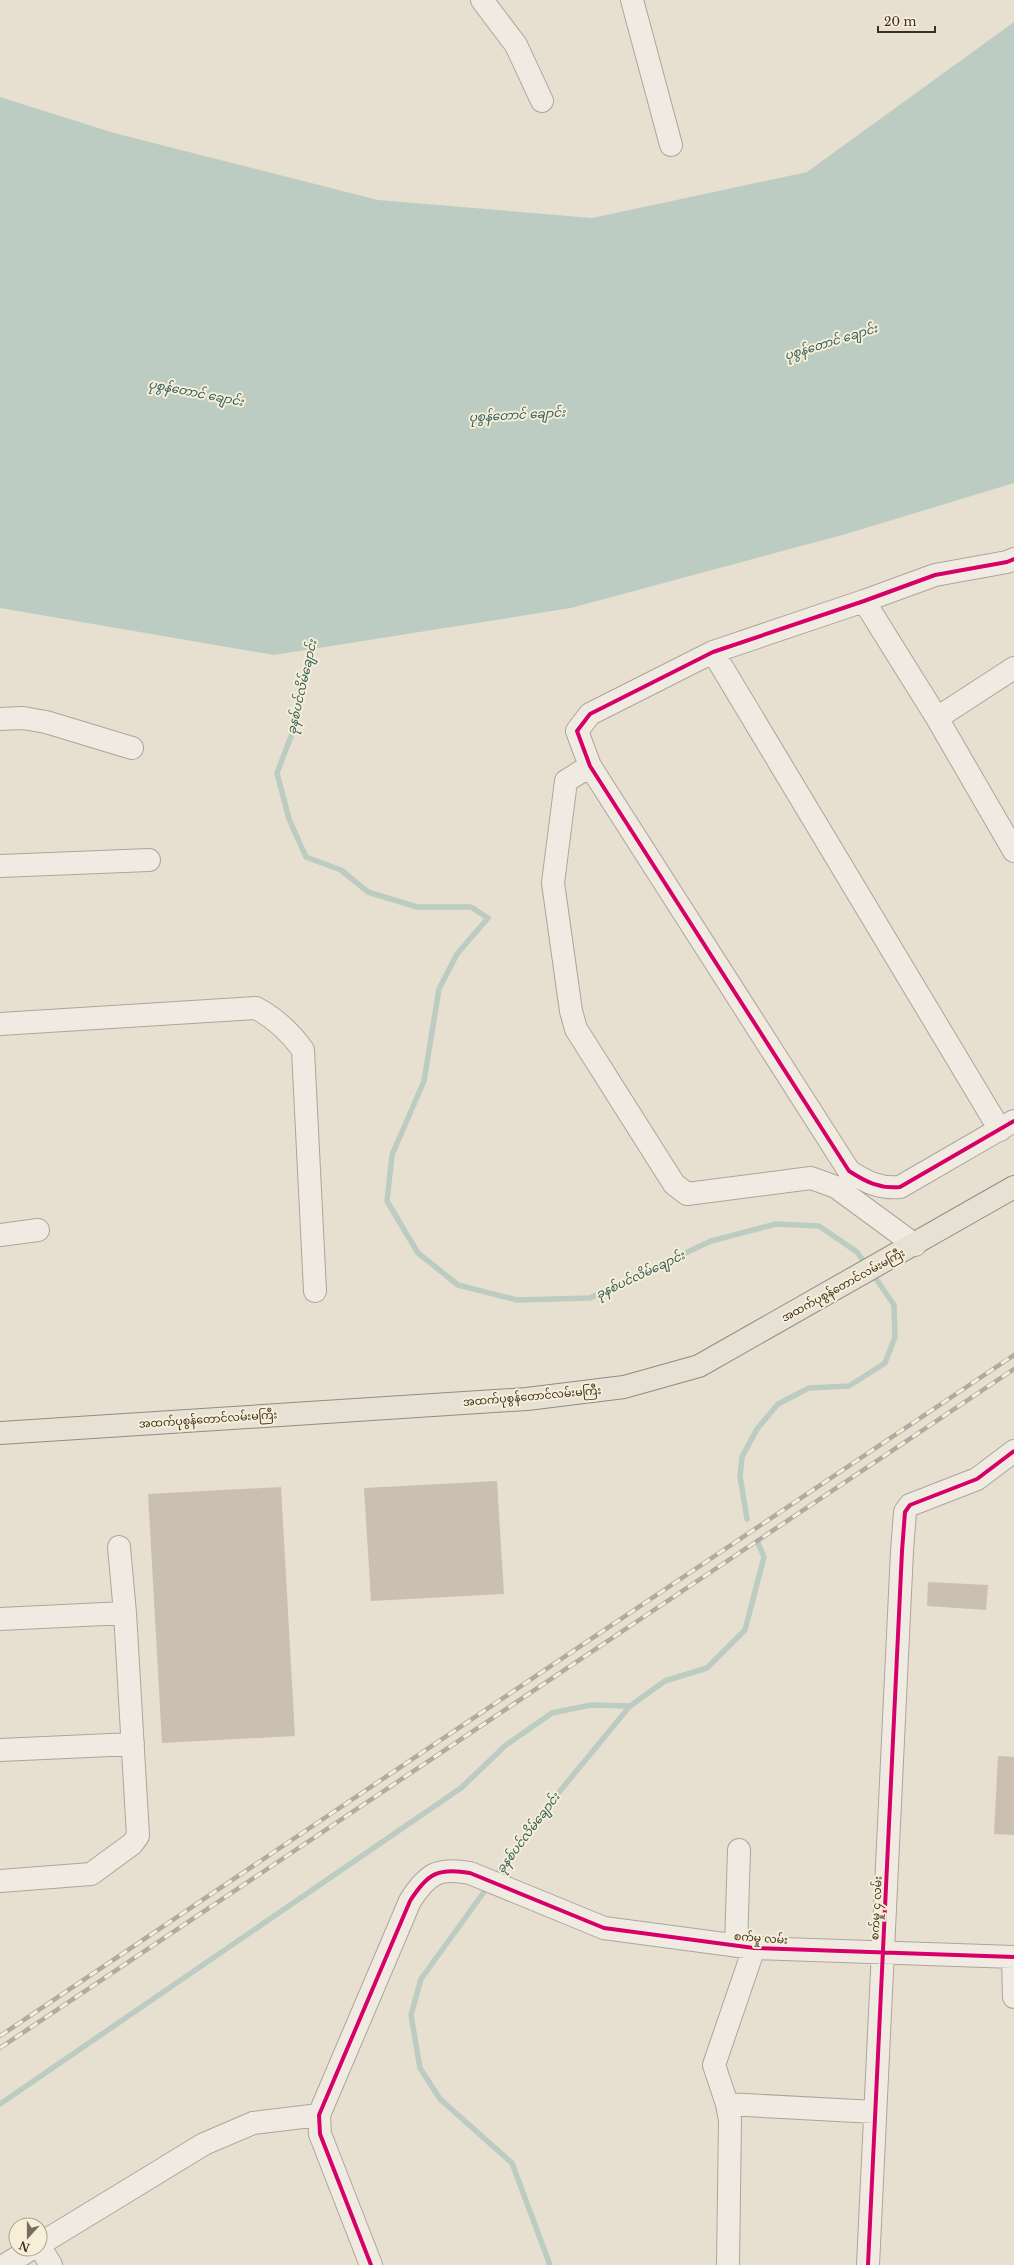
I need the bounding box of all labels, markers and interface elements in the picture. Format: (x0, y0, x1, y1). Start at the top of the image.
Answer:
scale bar (878, 8, 935, 34)
text: 20 m (884, 14, 916, 29)
water label: ပုစွန်တောင် ချောင်း (782, 319, 881, 366)
water label: ပုစွန်တောင် ချောင်း (147, 375, 246, 412)
water label: ပုစွန်တောင် ချောင်း (468, 403, 567, 428)
water label: ခုနစ်ပင်လိမ်ချောင်း (282, 637, 323, 736)
street label: အထက်ပုစွန်တောင်လမ်းမကြီး (779, 1245, 908, 1326)
water label: ခုနစ်ပင်လိမ်ချောင်း (592, 1246, 689, 1304)
street label: အထက်ပုစွန်တောင်လမ်းမကြီး (462, 1383, 602, 1411)
street label: အထက်ပုစွန်တောင်လမ်းမကြီး (138, 1407, 278, 1433)
water label: ခုနစ်ပင်လိမ်ချောင်း (492, 1788, 566, 1878)
street label: စက်မှု ၄ လမ်း (867, 1876, 887, 1940)
street label: စက်မှု လမ်း (733, 1929, 789, 1949)
north arrow (8, 2217, 48, 2257)
text: N (16, 2238, 32, 2255)

